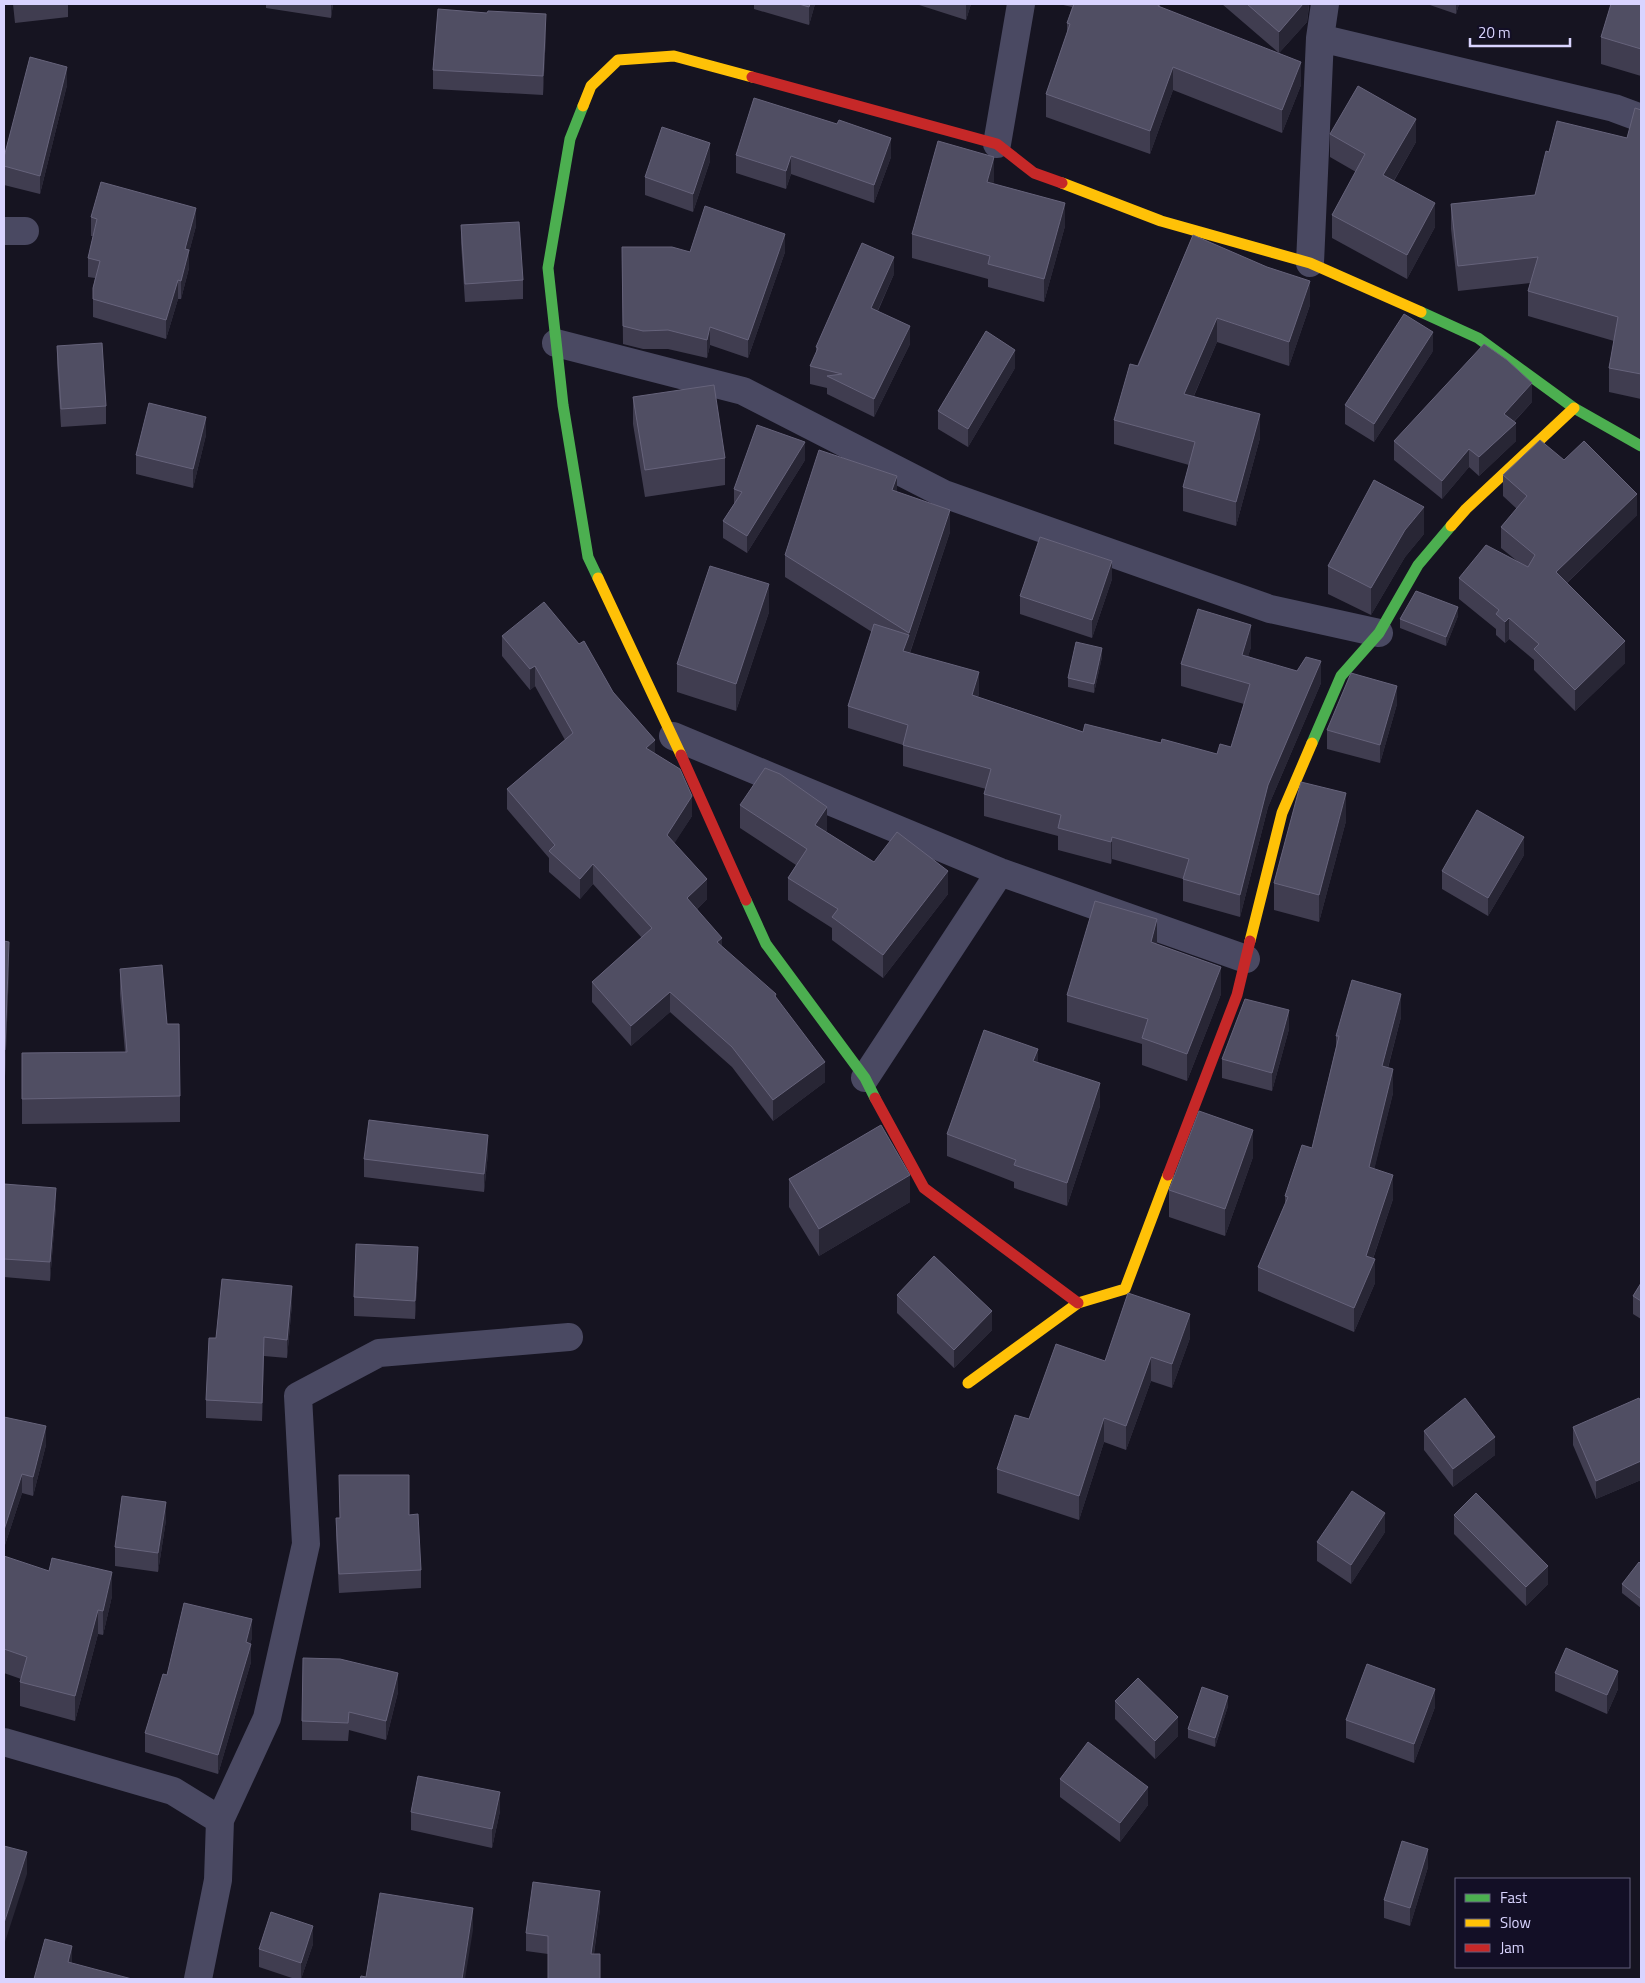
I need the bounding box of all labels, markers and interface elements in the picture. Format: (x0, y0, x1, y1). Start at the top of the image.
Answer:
scale bar (1470, 15, 1570, 47)
text: 20 m (1478, 21, 1511, 44)
legend (1455, 1878, 1630, 1968)
text: Fast (1500, 1886, 1528, 1909)
text: Slow (1500, 1911, 1531, 1934)
text: Jam (1500, 1936, 1524, 1959)

